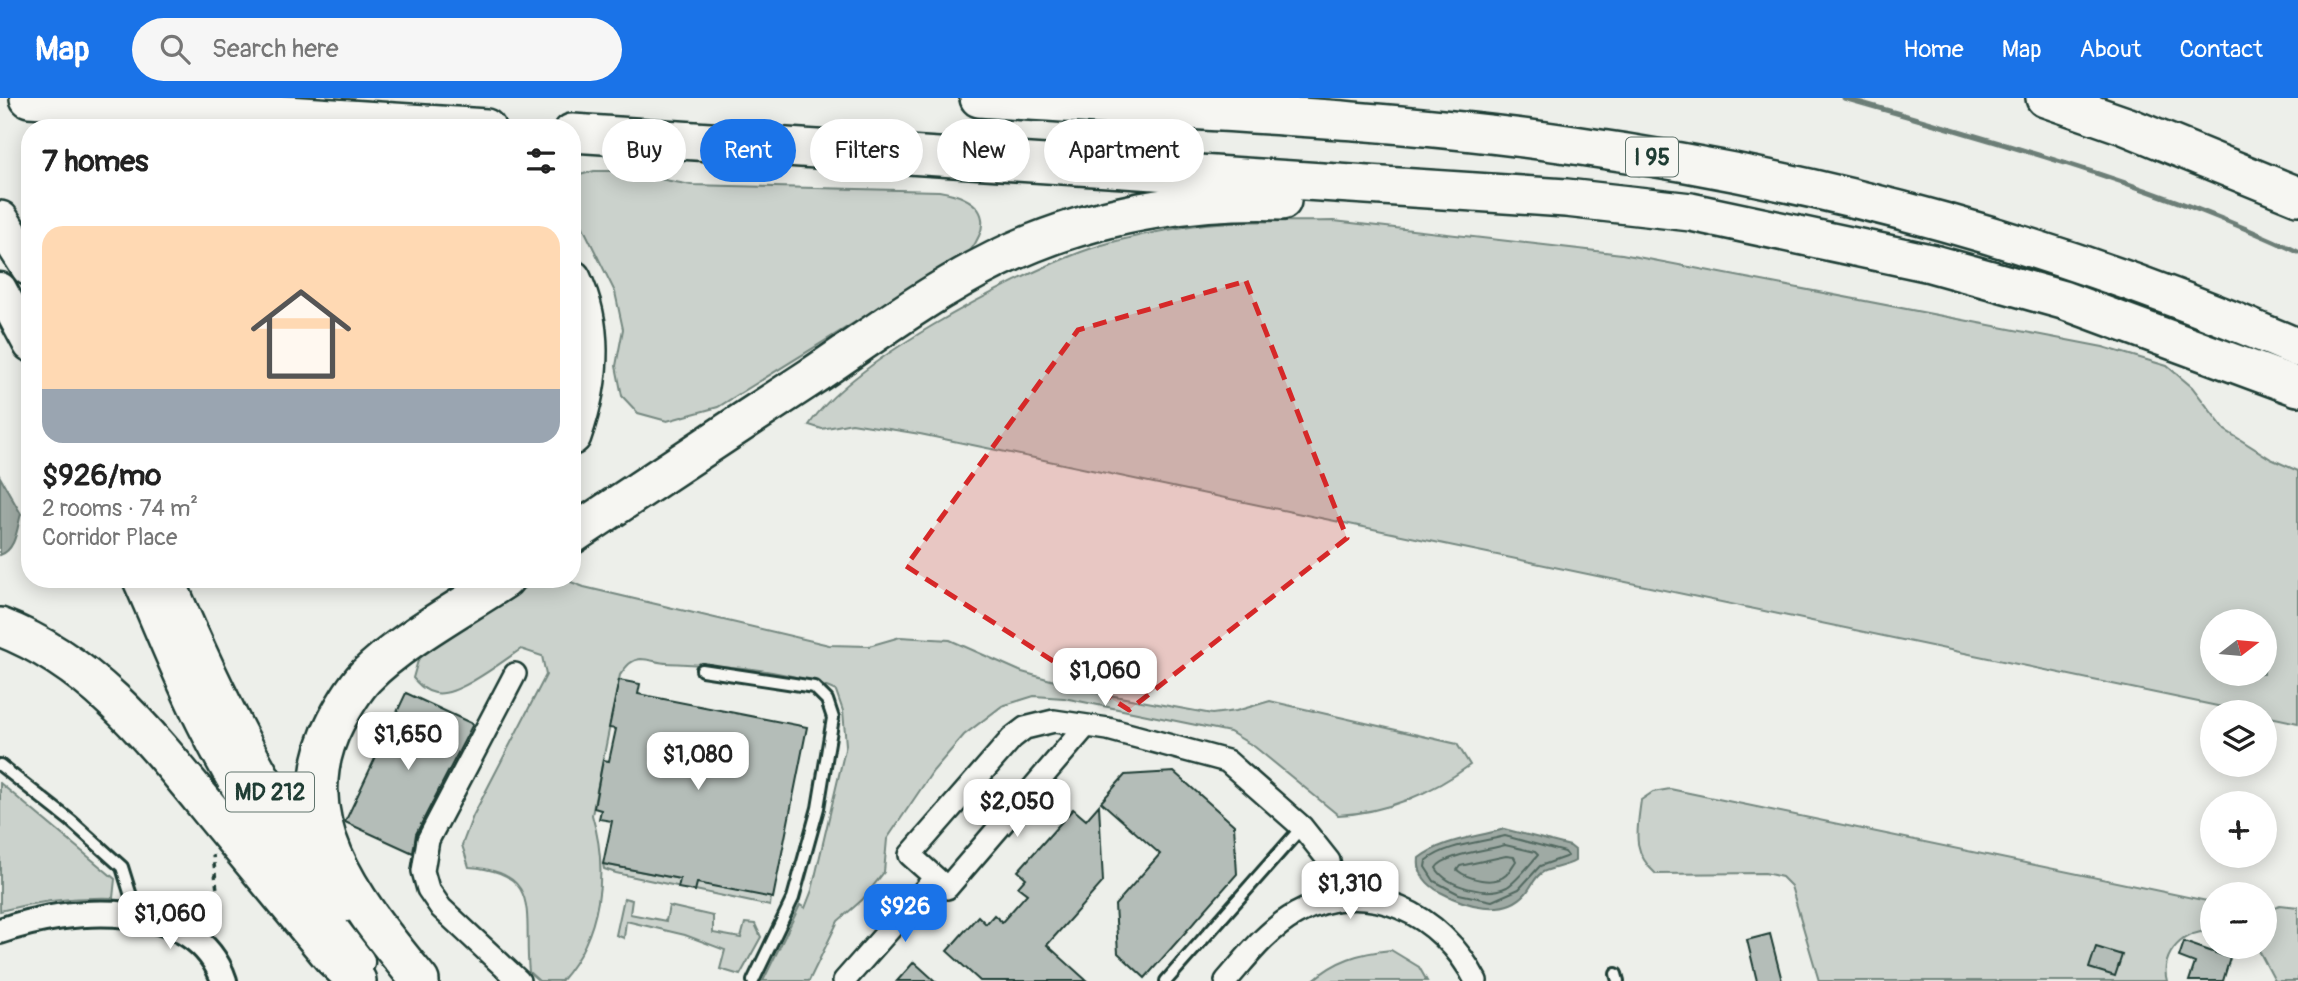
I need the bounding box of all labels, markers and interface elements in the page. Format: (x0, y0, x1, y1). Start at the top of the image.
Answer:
search box (132, 18, 622, 81)
text: Map (35, 29, 90, 70)
icon: search (156, 30, 194, 68)
text: Search here (212, 33, 339, 65)
text: Home (1903, 35, 1964, 64)
text: Map (2002, 35, 2042, 64)
text: About (2080, 35, 2142, 64)
text: Contact (2180, 35, 2263, 64)
chip: Buy (602, 119, 686, 182)
chip: Rent (700, 119, 796, 182)
chip: Filters (810, 119, 923, 182)
chip: New (937, 119, 1030, 182)
chip: Apartment (1044, 119, 1204, 182)
road number: I 95 (1626, 138, 1678, 176)
icon: filters (522, 142, 560, 180)
text: 7 homes (42, 143, 149, 180)
icon: home (238, 271, 364, 397)
text: $926/mo (42, 457, 161, 494)
text: 2 rooms · 74 m² (42, 494, 198, 523)
text: Corridor Place (42, 523, 177, 552)
north arrow (2200, 609, 2277, 686)
map controls (2200, 609, 2277, 959)
pin: $1,060 (1048, 648, 1162, 708)
text: $1,060 (1069, 656, 1141, 685)
button: layers (2200, 700, 2277, 777)
pin: $1,650 (351, 712, 465, 772)
text: $1,650 (374, 720, 442, 749)
pin: $1,080 (641, 732, 755, 792)
text: $1,080 (663, 740, 733, 769)
road number: MD 212 (226, 772, 314, 812)
pin: $2,050 (960, 780, 1074, 839)
text: $2,050 (979, 787, 1055, 816)
button: + (2200, 791, 2277, 868)
pin: $1,310 (1293, 862, 1407, 921)
text: $1,310 (1318, 869, 1382, 898)
button: − (2200, 882, 2277, 959)
pin: $926 (864, 884, 946, 944)
pin: $1,060 (113, 892, 227, 951)
text: $926 (880, 892, 930, 921)
text: $1,060 (134, 899, 206, 928)

